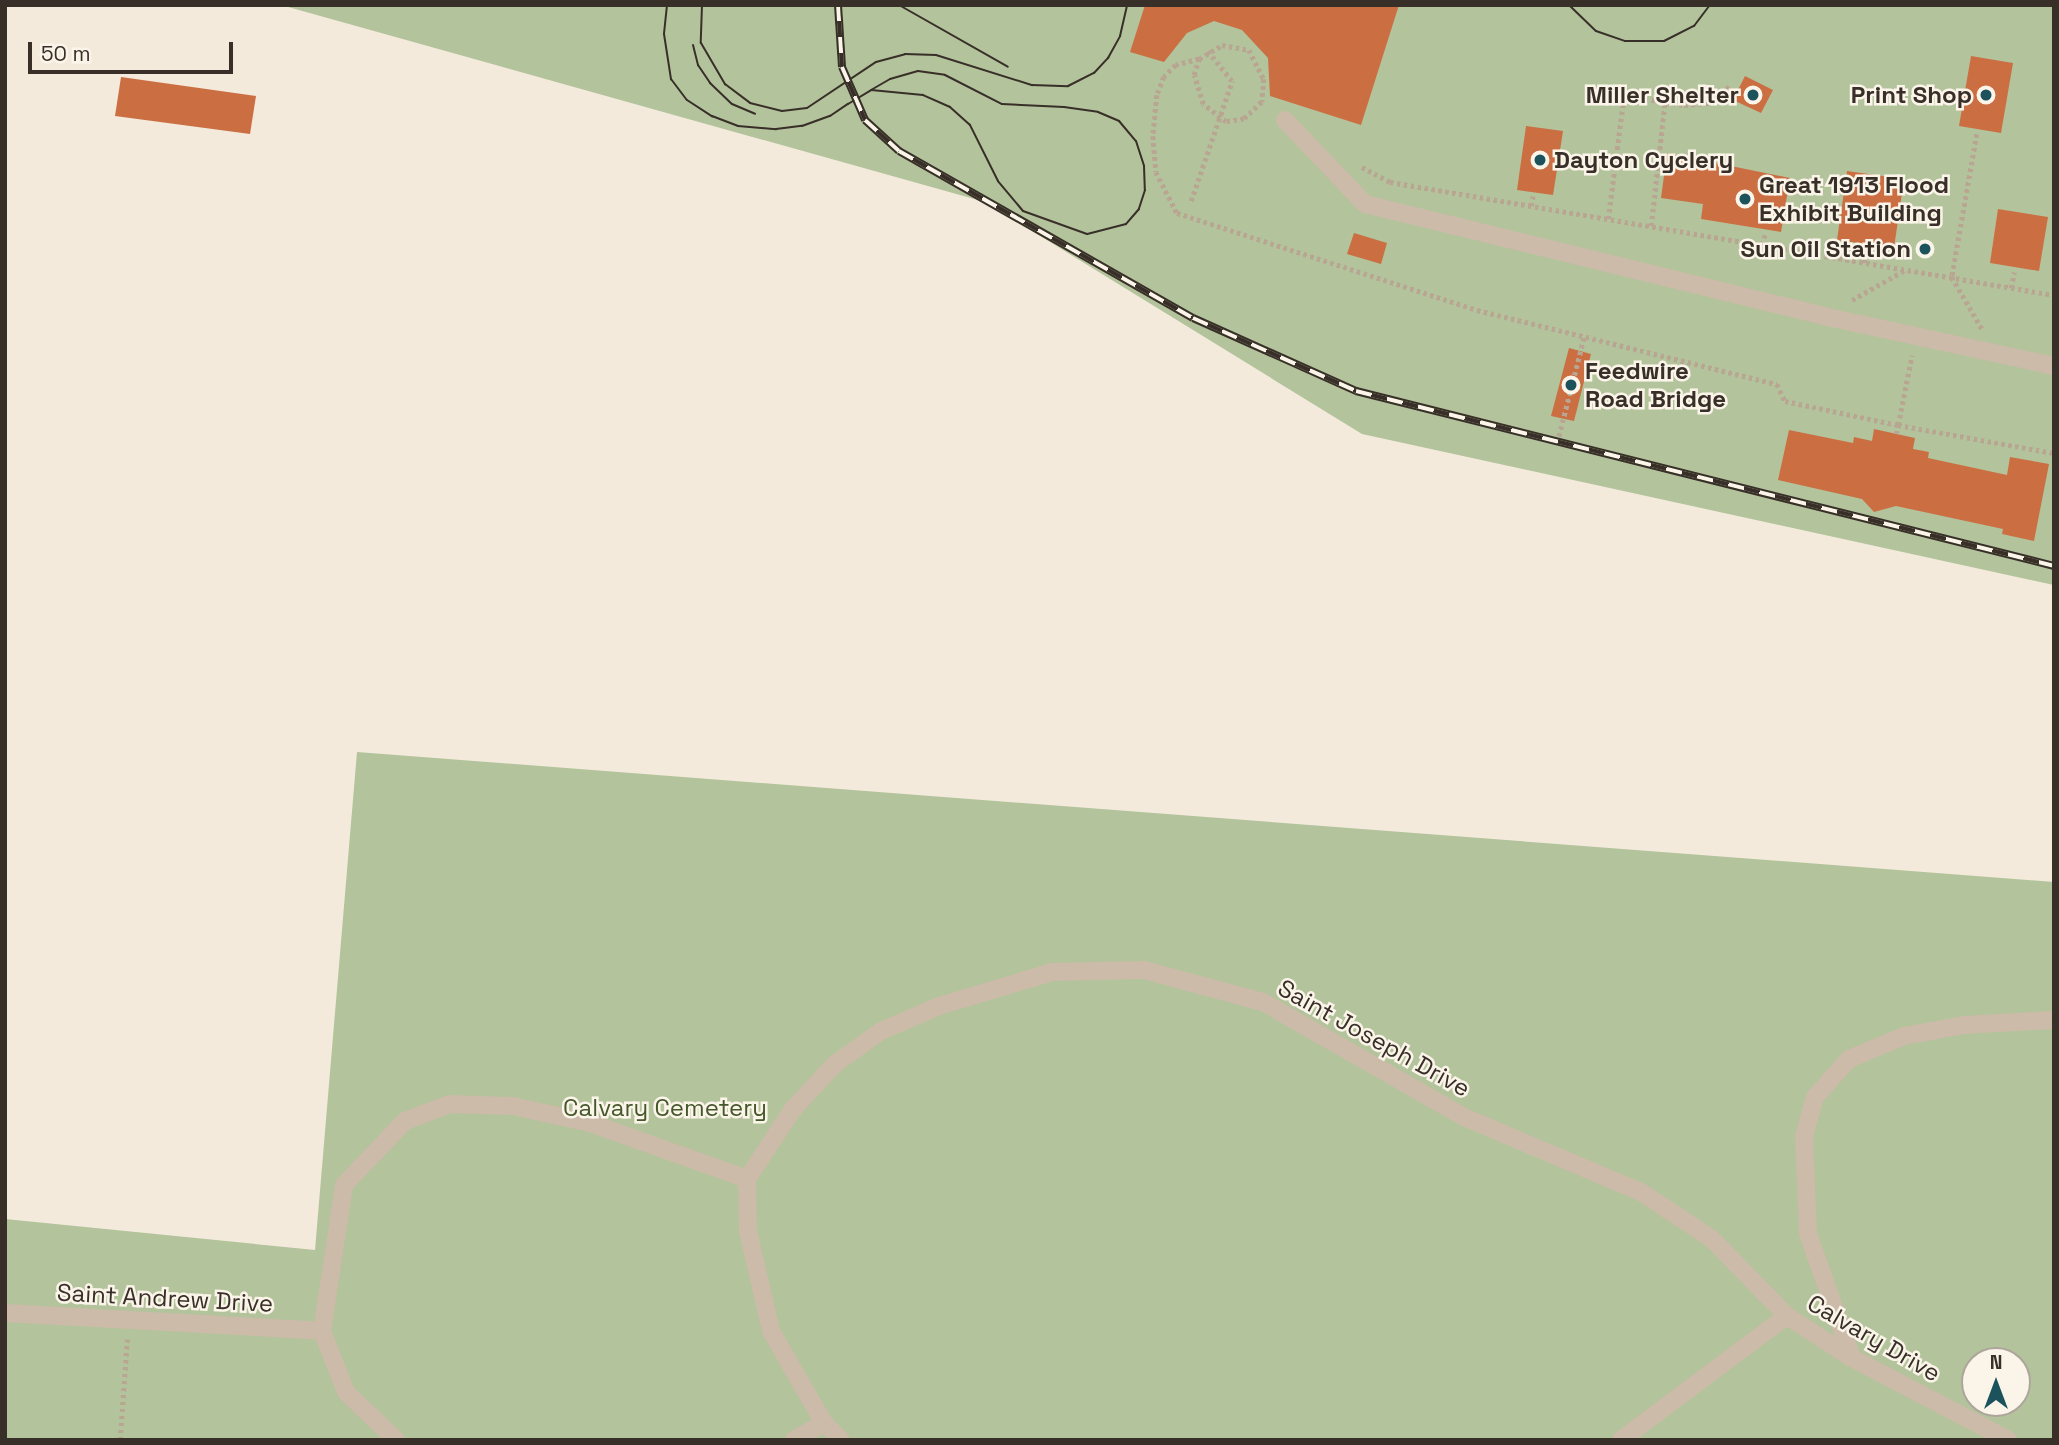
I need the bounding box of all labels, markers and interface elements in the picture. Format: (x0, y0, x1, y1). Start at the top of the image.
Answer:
scale bar (32, 28, 236, 72)
text: 50 m (41, 40, 91, 67)
place label: Miller Shelter (1586, 81, 1739, 109)
place label: Print Shop (1851, 81, 1972, 109)
marker: Miller Shelter (1745, 87, 1761, 103)
marker: Print Shop (1978, 87, 1994, 103)
place label: Dayton Cyclery (1554, 146, 1733, 174)
marker: Dayton Cyclery (1532, 152, 1548, 168)
place label: Great 1913 Flood Exhibit Building (1759, 171, 1949, 227)
marker: Great 1913 Flood Exhibit Building (1737, 191, 1753, 207)
place label: Sun Oil Station (1740, 235, 1911, 263)
marker: Sun Oil Station (1917, 241, 1933, 257)
place label: Feedwire Road Bridge (1585, 357, 1726, 413)
marker: Feedwire Road Bridge (1563, 377, 1579, 393)
street label: Saint Joseph Drive (1273, 973, 1475, 1103)
park label: Calvary Cemetery (563, 1094, 767, 1122)
street label: Saint Andrew Drive (56, 1278, 274, 1318)
street label: Calvary Drive (1802, 1288, 1946, 1388)
north arrow (1961, 1347, 2031, 1417)
text: N (1990, 1350, 2002, 1375)

